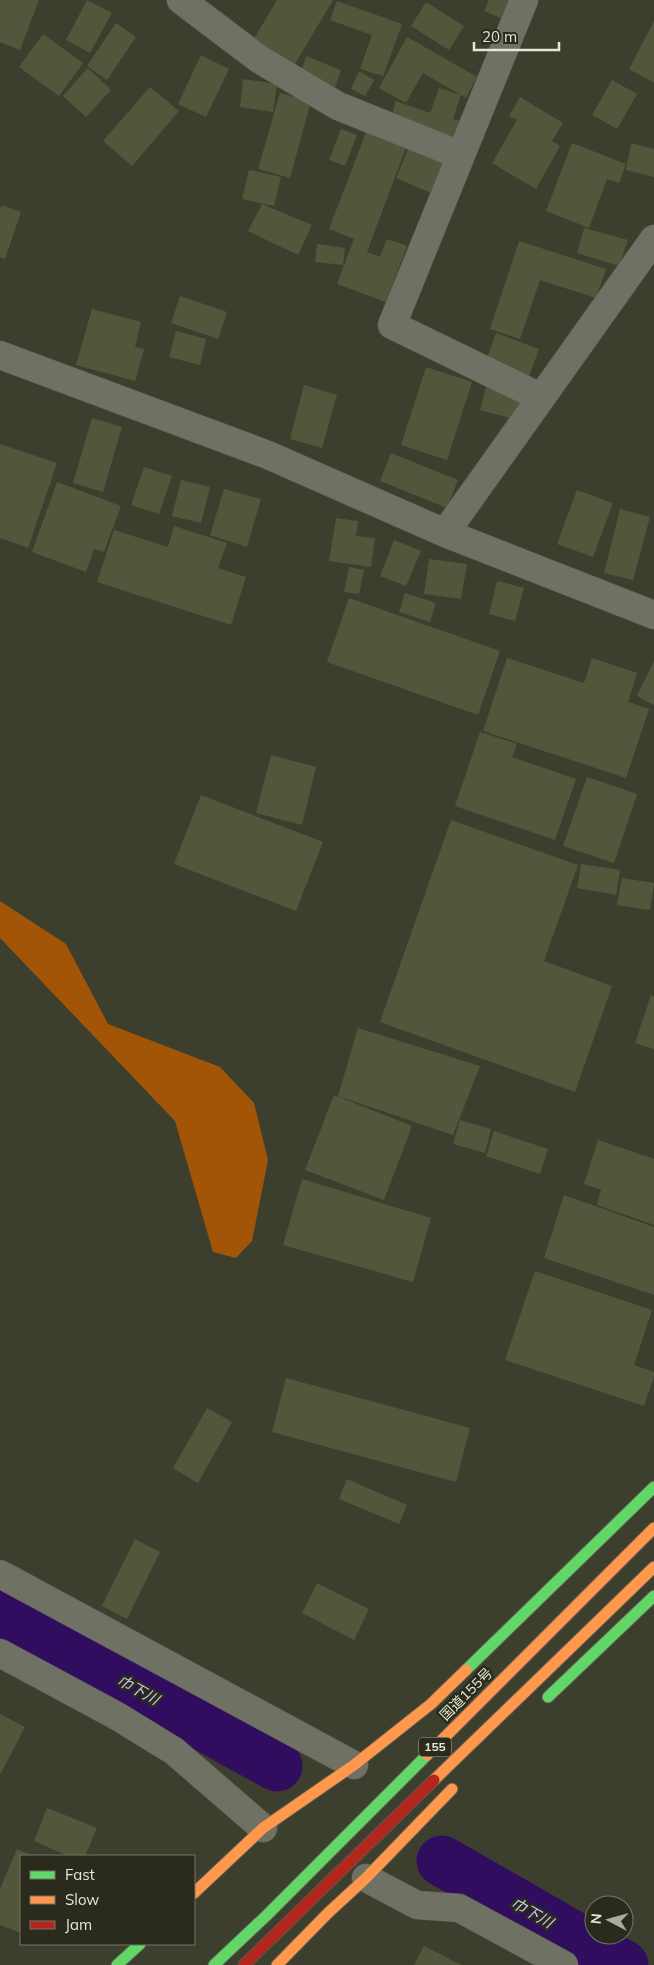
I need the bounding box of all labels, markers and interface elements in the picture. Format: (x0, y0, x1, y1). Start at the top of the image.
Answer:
scale bar (474, 20, 559, 52)
text: 20 m (482, 27, 517, 46)
street label: 国道155号 (436, 1664, 496, 1724)
water label: 巾下川 (114, 1670, 164, 1710)
road number: 155 (419, 1738, 451, 1756)
legend (20, 1855, 195, 1945)
text: Fast (65, 1865, 95, 1884)
text: Slow (65, 1890, 99, 1909)
water label: 巾下川 (508, 1893, 558, 1933)
north arrow (584, 1895, 634, 1945)
text: N (587, 1912, 606, 1925)
text: Jam (65, 1915, 92, 1934)

